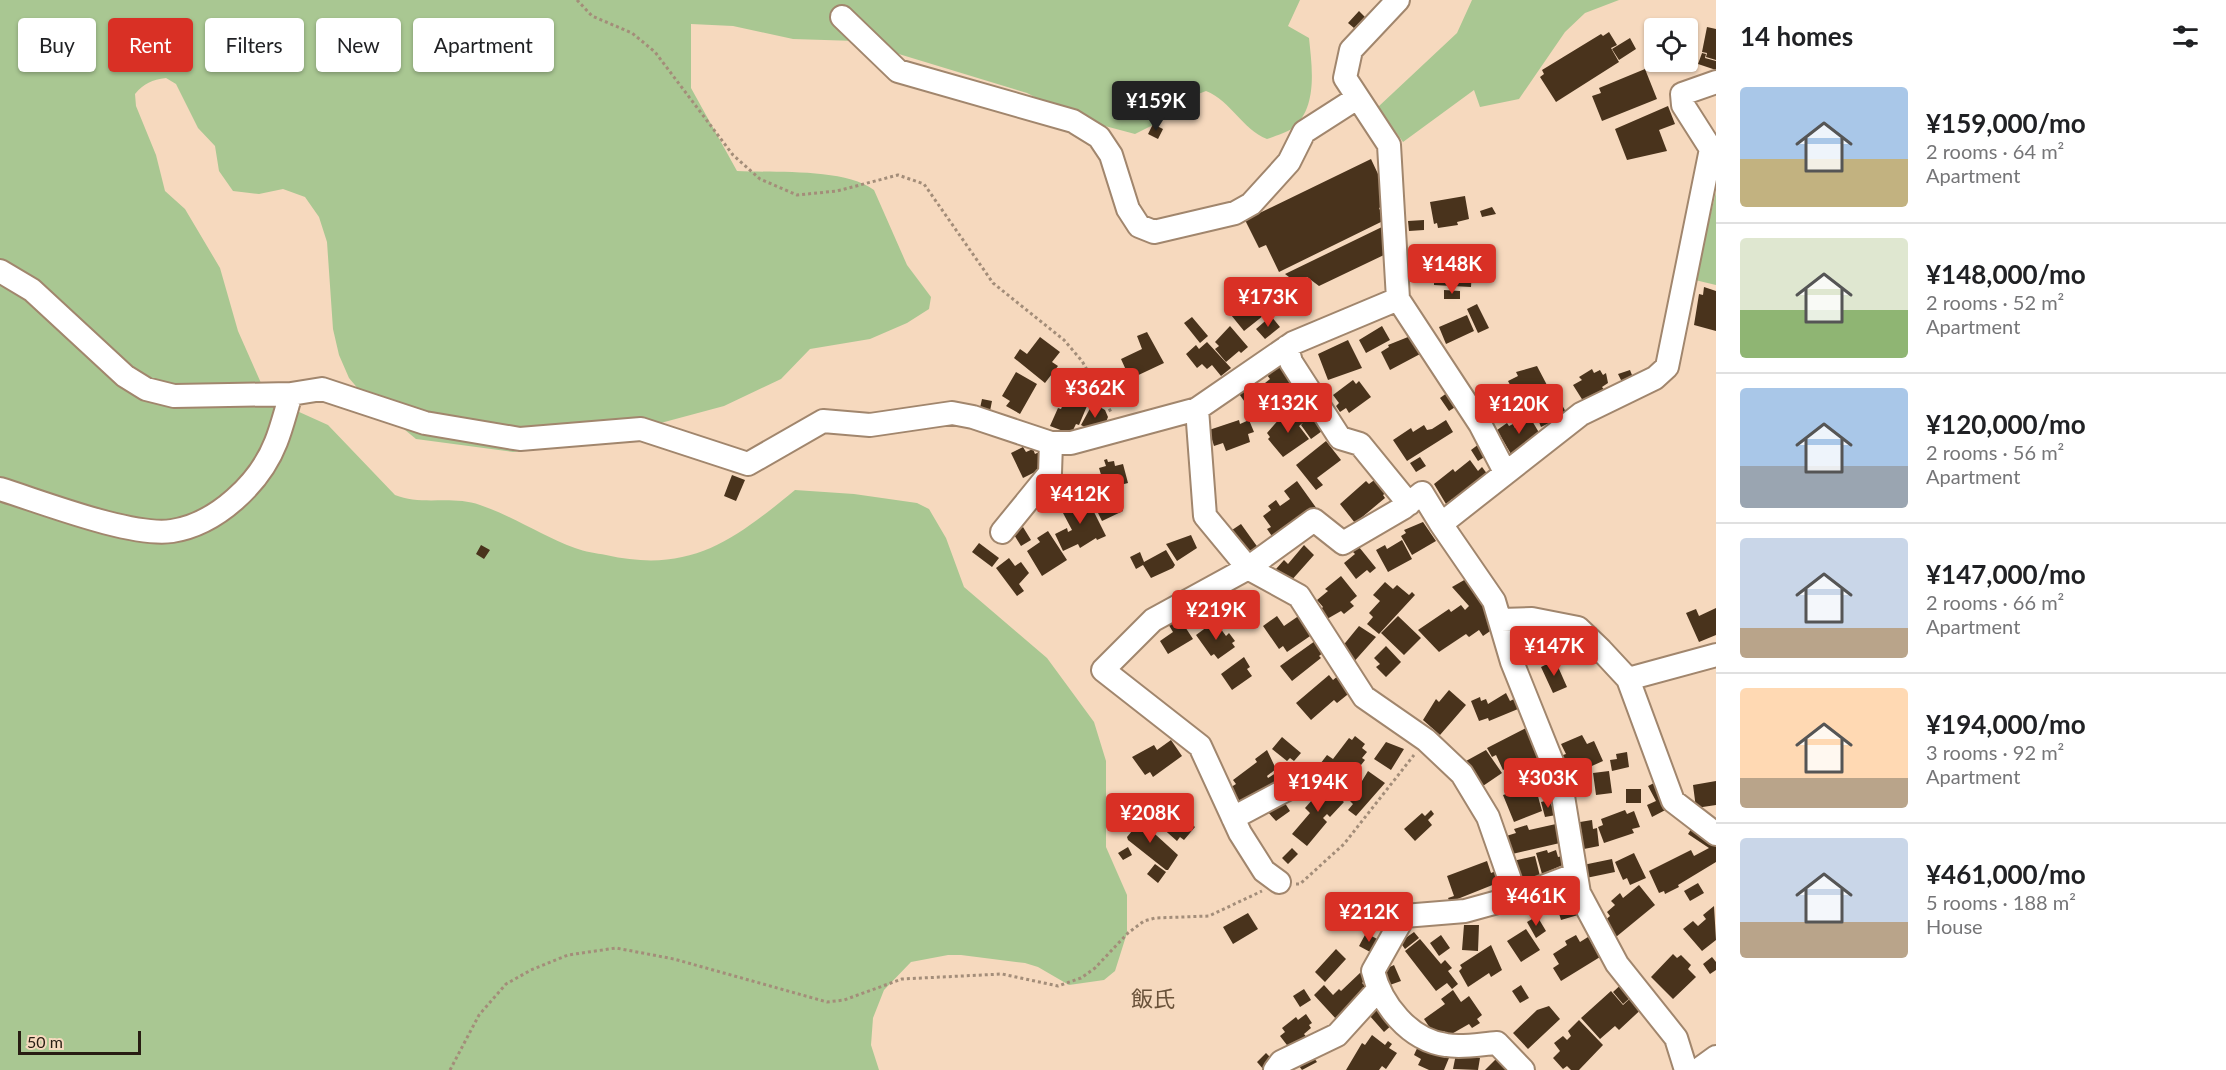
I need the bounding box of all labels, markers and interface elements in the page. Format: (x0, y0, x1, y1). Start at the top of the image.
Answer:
chip: Buy (18, 18, 96, 72)
chip: Rent (108, 18, 193, 72)
chip: Filters (205, 18, 304, 72)
chip: New (316, 18, 401, 72)
chip: Apartment (413, 18, 554, 72)
map controls (1644, 18, 1698, 72)
button: locate (1644, 18, 1698, 72)
text: 14 homes (1740, 20, 1853, 52)
icon: filters (2169, 20, 2202, 53)
pin: ¥159K (1114, 81, 1198, 132)
text: ¥159K (1126, 88, 1186, 112)
text: ¥159,000/mo (1926, 107, 2086, 139)
icon: home (1788, 111, 1860, 183)
text: 2 rooms · 64 m² (1926, 139, 2064, 163)
text: Apartment (1926, 163, 2020, 187)
pin: ¥148K (1410, 244, 1494, 295)
text: ¥148K (1422, 251, 1482, 275)
text: ¥148,000/mo (1926, 258, 2086, 290)
icon: home (1788, 262, 1860, 334)
pin: ¥173K (1226, 277, 1310, 328)
text: ¥173K (1238, 284, 1298, 308)
text: 2 rooms · 52 m² (1926, 290, 2064, 314)
text: Apartment (1926, 314, 2020, 338)
pin: ¥362K (1053, 368, 1137, 419)
text: ¥362K (1065, 375, 1125, 399)
pin: ¥132K (1246, 383, 1330, 434)
pin: ¥120K (1477, 384, 1561, 435)
text: ¥132K (1258, 390, 1318, 414)
text: ¥120K (1489, 391, 1549, 415)
text: ¥120,000/mo (1926, 408, 2086, 440)
icon: home (1788, 412, 1860, 484)
text: 2 rooms · 56 m² (1926, 440, 2064, 464)
text: Apartment (1926, 464, 2020, 488)
pin: ¥412K (1038, 474, 1122, 525)
text: ¥412K (1050, 481, 1110, 505)
text: ¥147,000/mo (1926, 558, 2086, 590)
icon: home (1788, 562, 1860, 634)
pin: ¥219K (1174, 590, 1258, 641)
text: 2 rooms · 66 m² (1926, 590, 2064, 614)
text: ¥219K (1186, 597, 1246, 621)
text: Apartment (1926, 614, 2020, 638)
pin: ¥147K (1512, 626, 1596, 677)
text: ¥147K (1524, 633, 1584, 657)
text: ¥194,000/mo (1926, 708, 2086, 740)
icon: home (1788, 712, 1860, 784)
text: 3 rooms · 92 m² (1926, 740, 2064, 764)
pin: ¥303K (1506, 758, 1590, 809)
pin: ¥194K (1276, 762, 1360, 813)
text: Apartment (1926, 764, 2020, 788)
text: ¥303K (1518, 765, 1578, 789)
text: ¥194K (1288, 769, 1348, 793)
pin: ¥208K (1108, 793, 1192, 844)
text: ¥208K (1120, 800, 1180, 824)
text: ¥461,000/mo (1926, 858, 2086, 890)
icon: home (1788, 862, 1860, 934)
pin: ¥461K (1494, 876, 1578, 927)
text: ¥461K (1506, 883, 1566, 907)
text: 5 rooms · 188 m² (1926, 890, 2076, 914)
pin: ¥212K (1327, 892, 1411, 943)
text: ¥212K (1339, 899, 1399, 923)
text: House (1926, 914, 1983, 938)
district label: 飯氏 (1131, 985, 1175, 1012)
scale bar (18, 1028, 141, 1056)
text: 50 m (27, 1032, 63, 1051)

